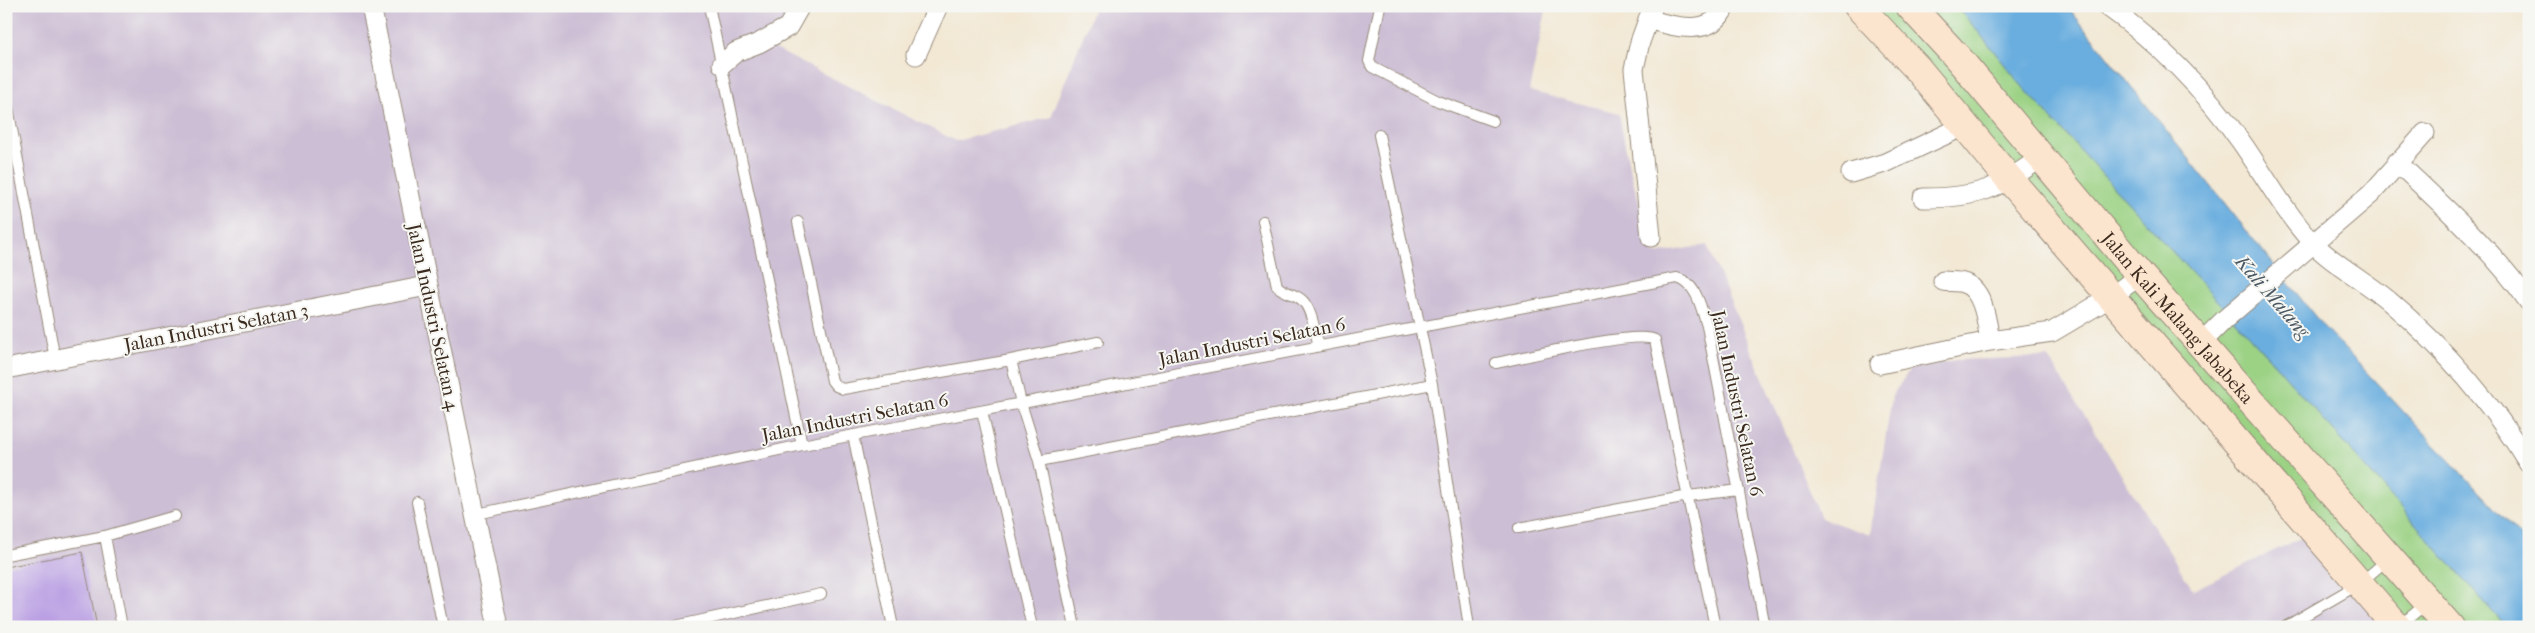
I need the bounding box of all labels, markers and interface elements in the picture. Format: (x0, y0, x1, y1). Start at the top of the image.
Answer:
street label: Jalan Industri Selatan 4 (402, 220, 464, 414)
street label: Jalan Kali Malang Jababeka (2095, 226, 2258, 408)
water label: Kali Malang (2229, 249, 2316, 343)
street label: Jalan Industri Selatan 3 (120, 299, 310, 357)
street label: Jalan Industri Selatan 6 (1706, 306, 1768, 499)
street label: Jalan Industri Selatan 6 (1155, 313, 1348, 371)
street label: Jalan Industri Selatan 6 (758, 389, 951, 447)

